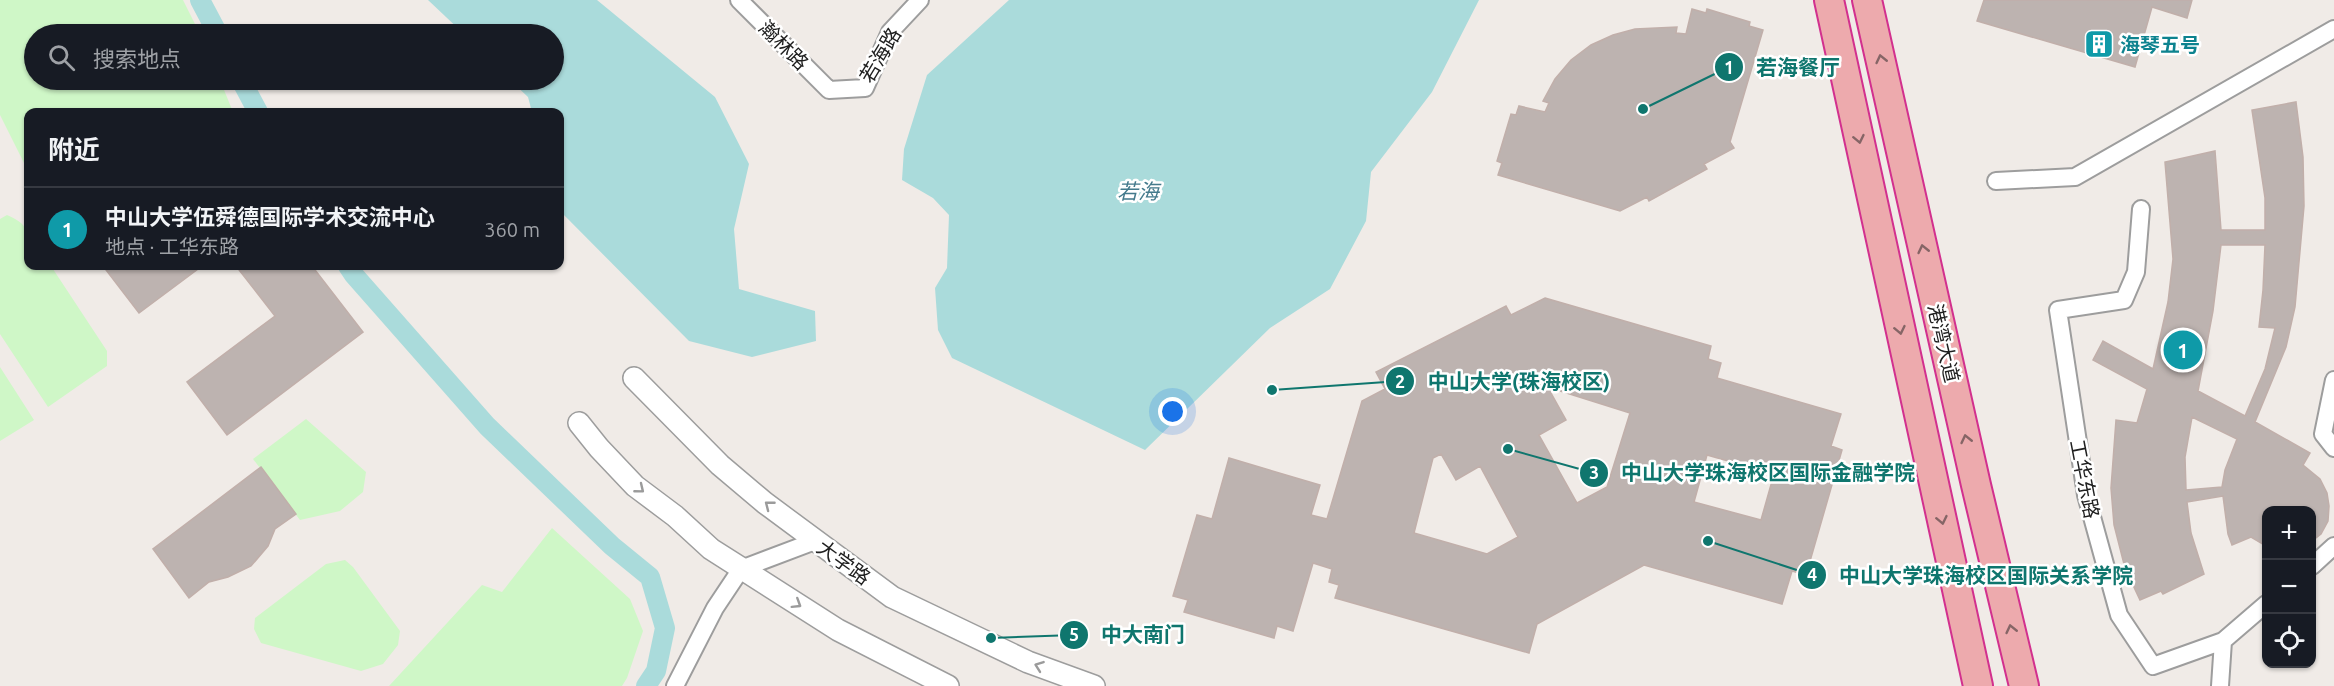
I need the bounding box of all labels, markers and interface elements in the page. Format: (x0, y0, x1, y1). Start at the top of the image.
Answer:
street label: 瀚林路 (755, 16, 813, 74)
street label: 若海路 (855, 23, 905, 87)
search box (24, 24, 564, 90)
building icon: 海琴五号 (2083, 28, 2115, 60)
place label: 海琴五号 (2120, 33, 2200, 56)
icon: search (45, 41, 78, 74)
text: 搜索地点 (93, 46, 181, 71)
callout: 若海餐厅 (1714, 48, 1852, 87)
one-way arrow (1875, 54, 1888, 64)
text: 若海餐厅 (1756, 55, 1840, 79)
text: 1 (1724, 57, 1734, 77)
one-way arrow (1852, 134, 1865, 144)
text: 附近 (48, 135, 100, 164)
water label: 若海 (1117, 179, 1162, 203)
text: 中山大学伍舜德国际学术交流中心 (105, 204, 435, 229)
text: 1 (62, 218, 73, 241)
text: 360 m (484, 218, 540, 241)
text: 地点 · 工华东路 (105, 235, 239, 258)
one-way arrow (1917, 244, 1930, 254)
street label: 港湾大道 (1924, 301, 1964, 385)
one-way arrow (1893, 325, 1906, 335)
pin: 1 (2164, 328, 2202, 372)
callout: 中山大学(珠海校区) (1385, 362, 1622, 401)
text: 中山大学(珠海校区) (1428, 369, 1610, 393)
text: 2 (1395, 371, 1405, 391)
your location (1158, 397, 1187, 426)
one-way arrow (1960, 435, 1973, 445)
street label: 工华东路 (2066, 438, 2104, 520)
callout: 中山大学珠海校区国际金融学院 (1579, 453, 1927, 492)
text: 中山大学珠海校区国际金融学院 (1621, 460, 1915, 484)
text: 3 (1589, 462, 1599, 482)
one-way arrow (633, 481, 644, 492)
one-way arrow (764, 502, 775, 513)
map controls (2262, 506, 2316, 668)
button: + (2262, 506, 2316, 560)
one-way arrow (1935, 515, 1948, 525)
street label: 大学路 (813, 535, 875, 589)
callout: 中山大学珠海校区国际关系学院 (1797, 556, 2145, 595)
button: − (2262, 560, 2316, 614)
text: 中山大学珠海校区国际关系学院 (1839, 563, 2133, 587)
text: 4 (1807, 564, 1817, 584)
one-way arrow (790, 597, 801, 608)
button: locate (2262, 614, 2316, 668)
callout: 中大南门 (1059, 616, 1197, 655)
text: 中大南门 (1101, 622, 1185, 646)
text: 5 (1069, 624, 1079, 644)
one-way arrow (2005, 624, 2018, 634)
one-way arrow (1034, 661, 1045, 674)

